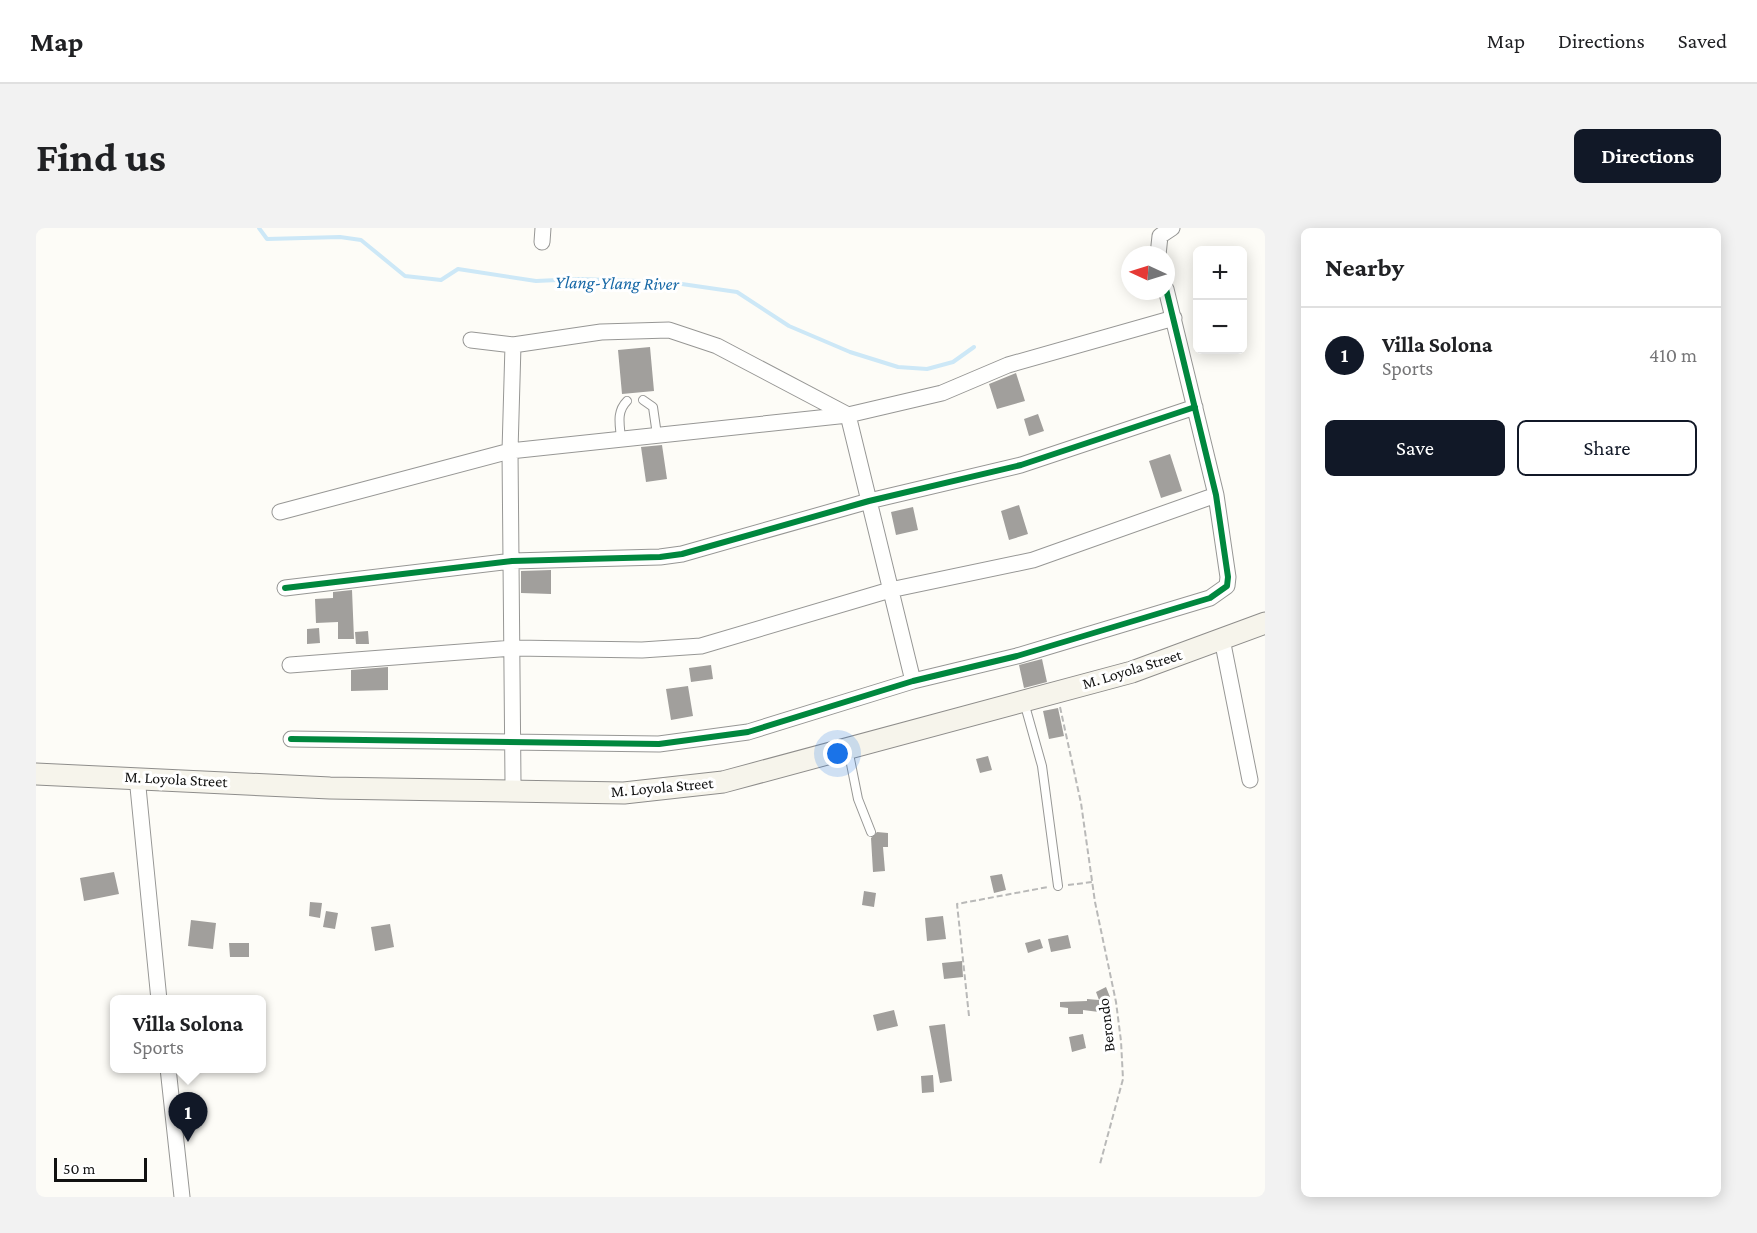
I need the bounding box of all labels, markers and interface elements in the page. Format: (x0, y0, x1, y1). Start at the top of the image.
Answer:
text: Map (30, 26, 83, 57)
text: Map (1487, 29, 1525, 53)
text: Directions (1558, 29, 1645, 53)
text: Saved (1678, 29, 1727, 53)
button: Directions (1574, 129, 1721, 183)
text: Find us (36, 133, 166, 180)
north arrow (1121, 246, 1175, 300)
map controls (1193, 246, 1247, 354)
button: + (1193, 246, 1247, 300)
text: Nearby (1325, 253, 1404, 282)
water label: Ylang-Ylang River (555, 272, 680, 294)
button: − (1193, 300, 1247, 354)
text: Villa Solona (1382, 332, 1493, 357)
text: 1 (1341, 344, 1348, 366)
text: 410 m (1649, 344, 1697, 366)
text: Sports (1382, 357, 1433, 379)
button: Save (1325, 420, 1505, 476)
button: Share (1517, 420, 1697, 476)
street label: M. Loyola Street (1080, 646, 1185, 693)
your location (823, 739, 852, 768)
street label: M. Loyola Street (124, 768, 229, 791)
street label: M. Loyola Street (610, 774, 715, 801)
popup (110, 995, 266, 1073)
street label: Berondo (1094, 997, 1118, 1053)
text: Villa Solona (133, 1011, 243, 1036)
text: Sports (133, 1036, 184, 1058)
pin: 1 (168, 1092, 208, 1142)
scale bar (54, 1155, 147, 1182)
text: 50 m (63, 1160, 95, 1177)

